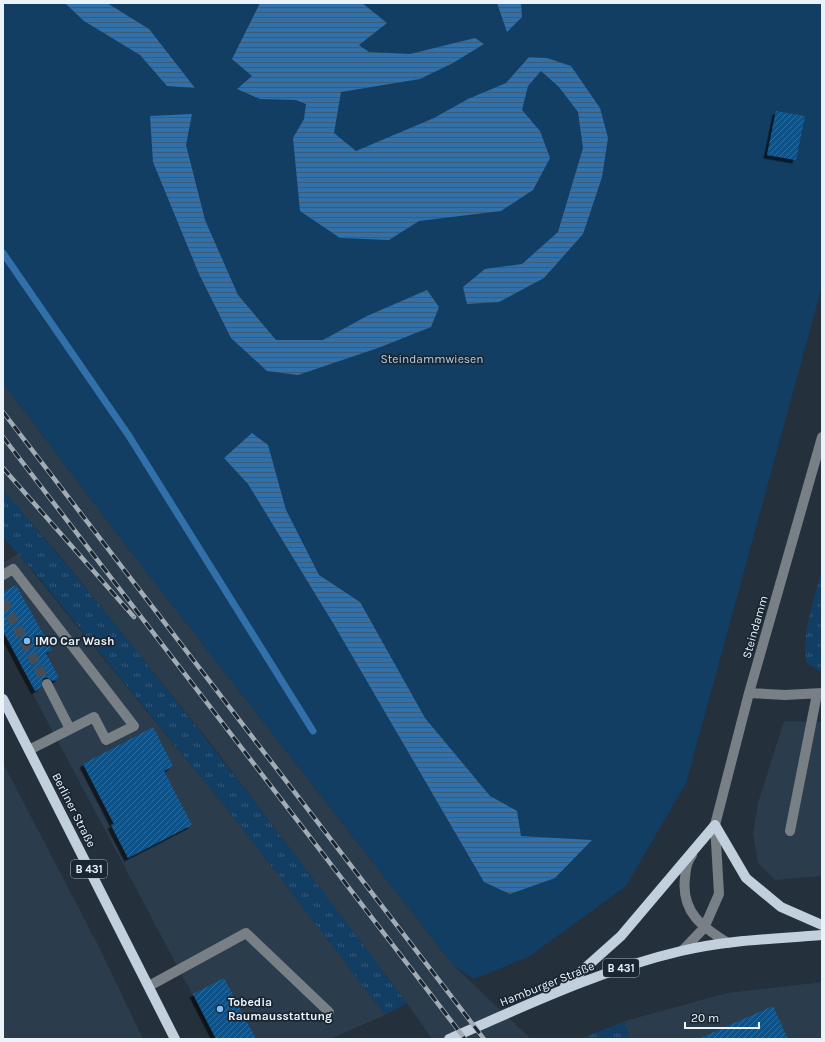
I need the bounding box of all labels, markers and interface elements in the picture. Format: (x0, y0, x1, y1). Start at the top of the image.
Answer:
park label: Steindammwiesen (380, 352, 484, 366)
street label: Steindamm (739, 594, 771, 660)
place label: IMO Car Wash (35, 634, 114, 648)
marker: IMO Car Wash (22, 636, 32, 646)
street label: Berliner Straße (49, 770, 99, 850)
road number: B 431 (71, 860, 107, 878)
street label: Hamburger Straße (498, 959, 596, 1009)
road number: B 431 (603, 959, 639, 977)
place label: Tobedia Raumausstattung (228, 995, 332, 1023)
marker: Tobedia Raumausstattung (215, 1004, 225, 1014)
scale bar (685, 1004, 759, 1030)
text: 20 m (691, 1011, 719, 1025)

